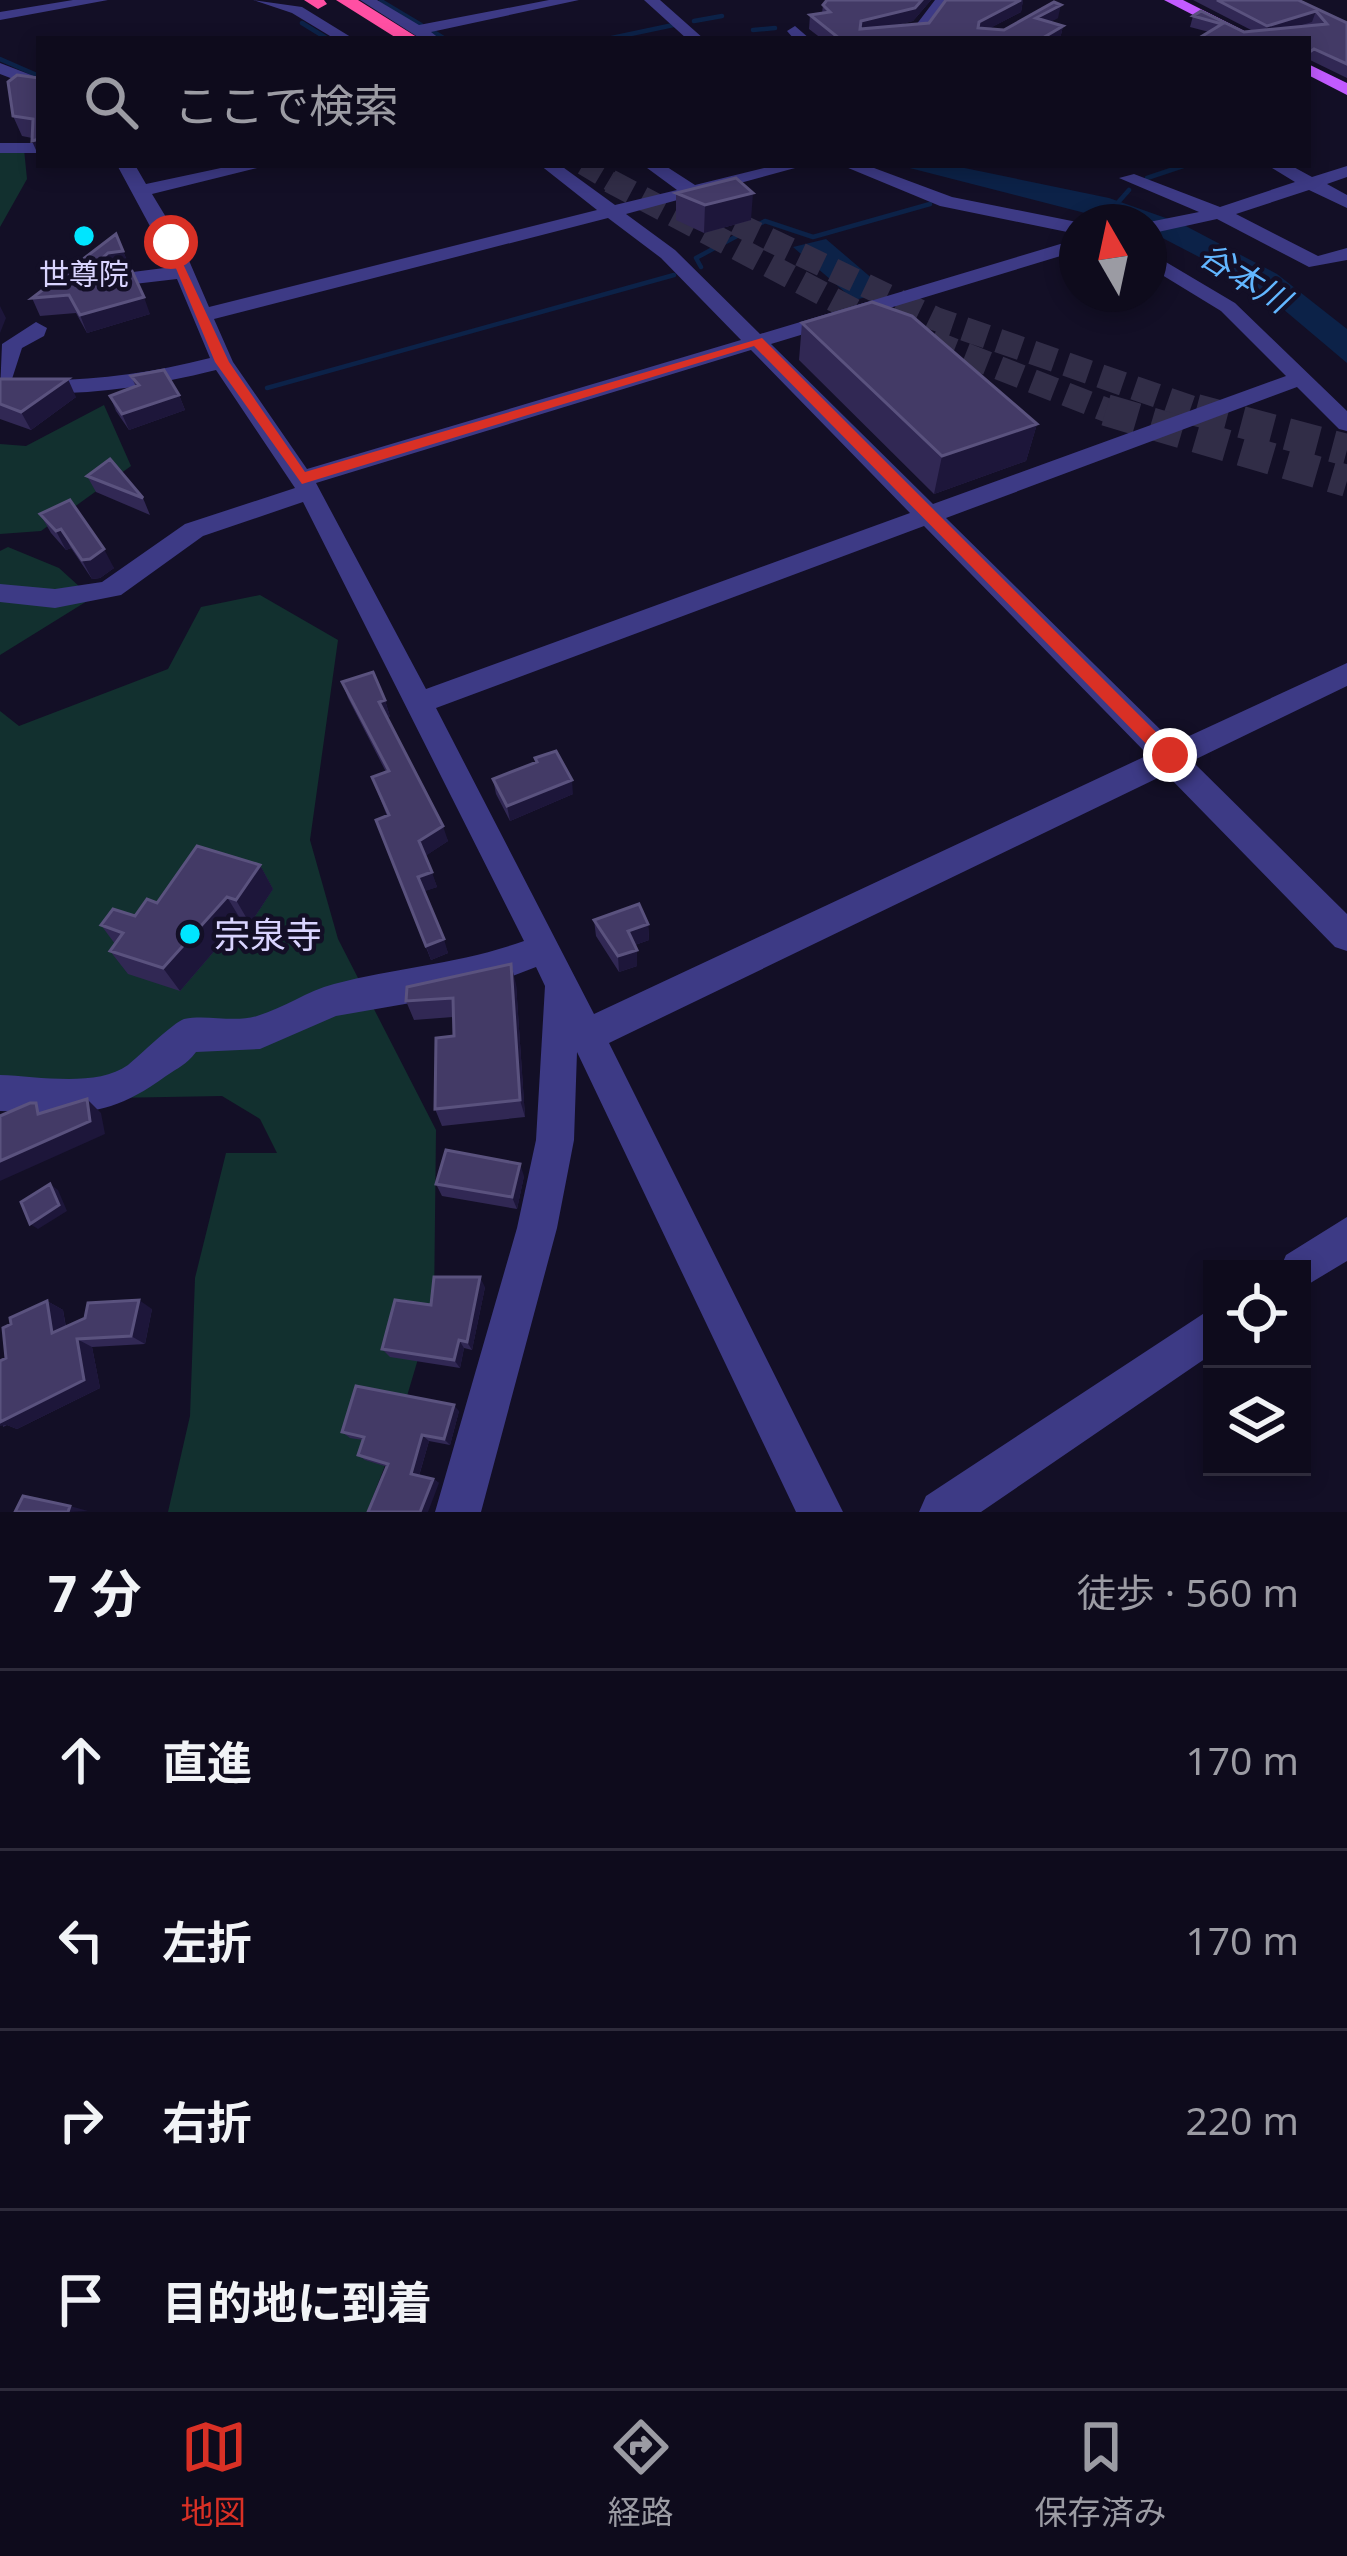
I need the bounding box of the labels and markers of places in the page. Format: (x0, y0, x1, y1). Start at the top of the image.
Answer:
marker: 世尊院 (71, 223, 97, 249)
place label: 世尊院 (39, 253, 129, 294)
place label: 宗泉寺 (214, 910, 322, 959)
marker: 宗泉寺 (177, 921, 203, 947)

